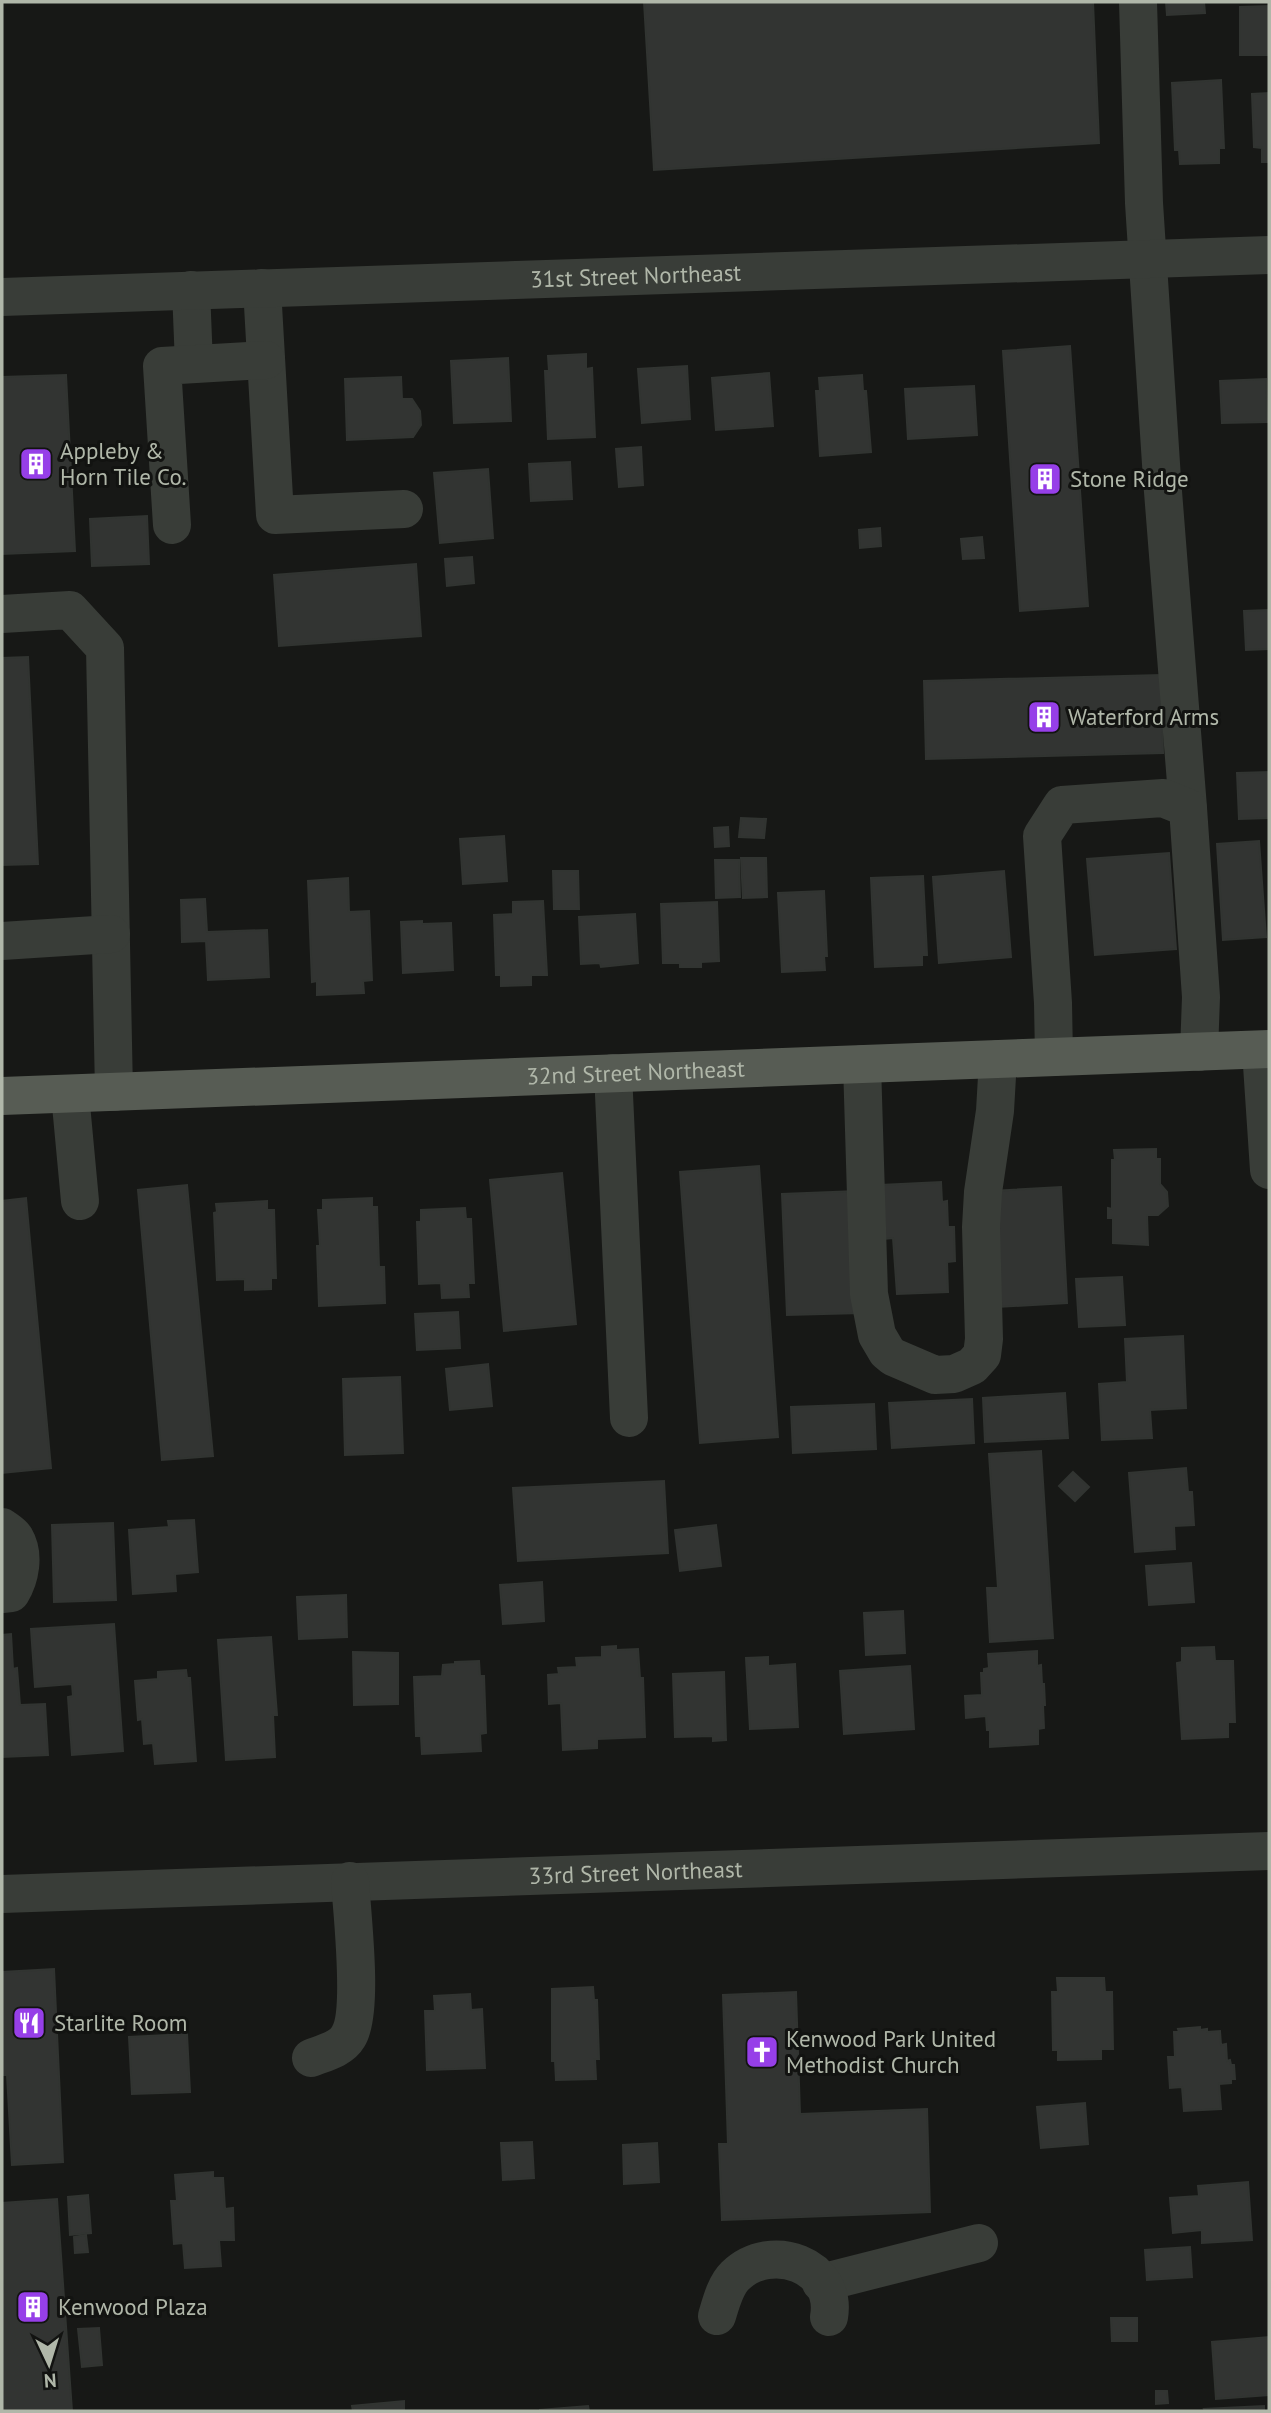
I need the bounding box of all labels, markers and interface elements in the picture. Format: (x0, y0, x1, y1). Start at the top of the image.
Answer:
street label: 31st Street Northeast (530, 258, 742, 293)
place label: Appleby & Horn Tile Co. (60, 436, 186, 491)
building icon: Appleby & Horn Tile Co. (17, 445, 55, 483)
building icon: Stone Ridge (1026, 460, 1064, 498)
place label: Stone Ridge (1070, 464, 1189, 493)
building icon: Waterford Arms (1025, 698, 1063, 736)
place label: Waterford Arms (1068, 702, 1219, 731)
street label: 32nd Street Northeast (526, 1053, 745, 1091)
street label: 33rd Street Northeast (528, 1854, 743, 1890)
restaurant icon: Starlite Room (10, 2004, 48, 2042)
place label: Starlite Room (54, 2008, 187, 2037)
place label: Kenwood Park United Methodist Church (786, 2024, 996, 2079)
church icon: Kenwood Park United Methodist Church (743, 2033, 781, 2071)
building icon: Kenwood Plaza (14, 2288, 52, 2326)
place label: Kenwood Plaza (58, 2292, 208, 2321)
north arrow (14, 2329, 84, 2399)
text: N (43, 2369, 57, 2393)

